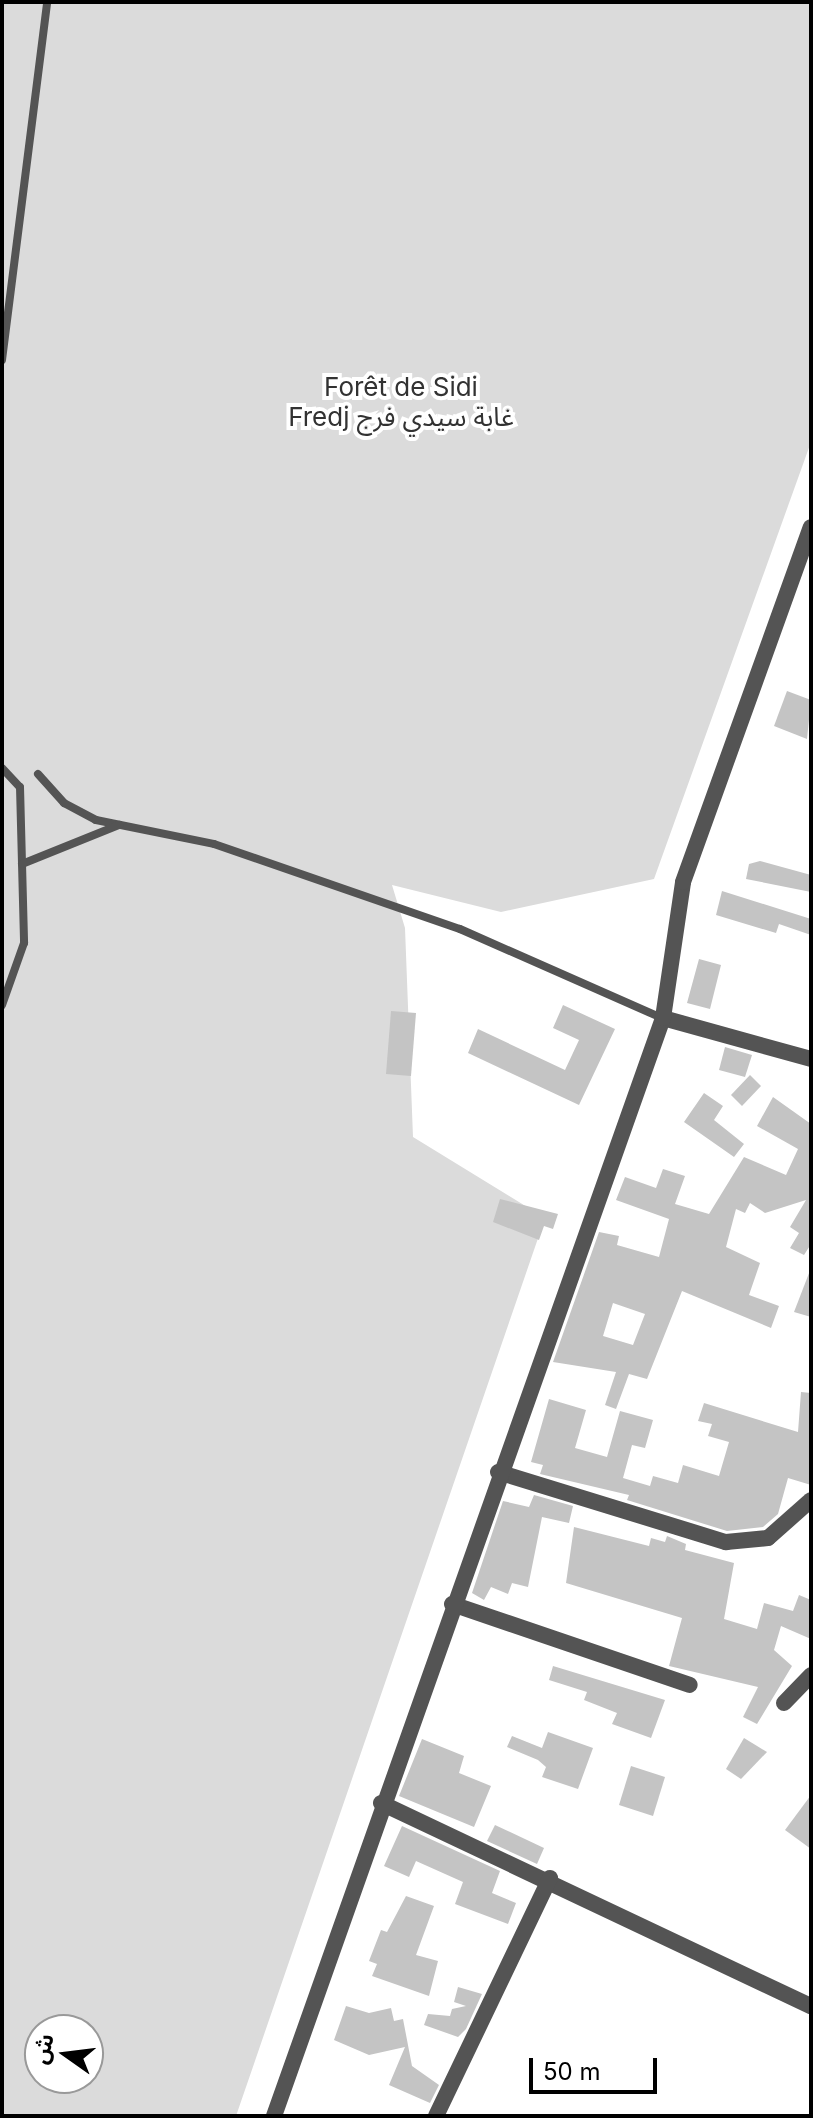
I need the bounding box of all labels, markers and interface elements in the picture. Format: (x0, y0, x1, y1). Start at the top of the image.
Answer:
park label: Forêt de Sidi Fredj غابة سيدي فرج (288, 371, 514, 432)
north arrow (24, 2014, 104, 2094)
text: ش (26, 2031, 59, 2066)
scale bar (533, 2042, 661, 2092)
text: 50 m (543, 2057, 601, 2086)

